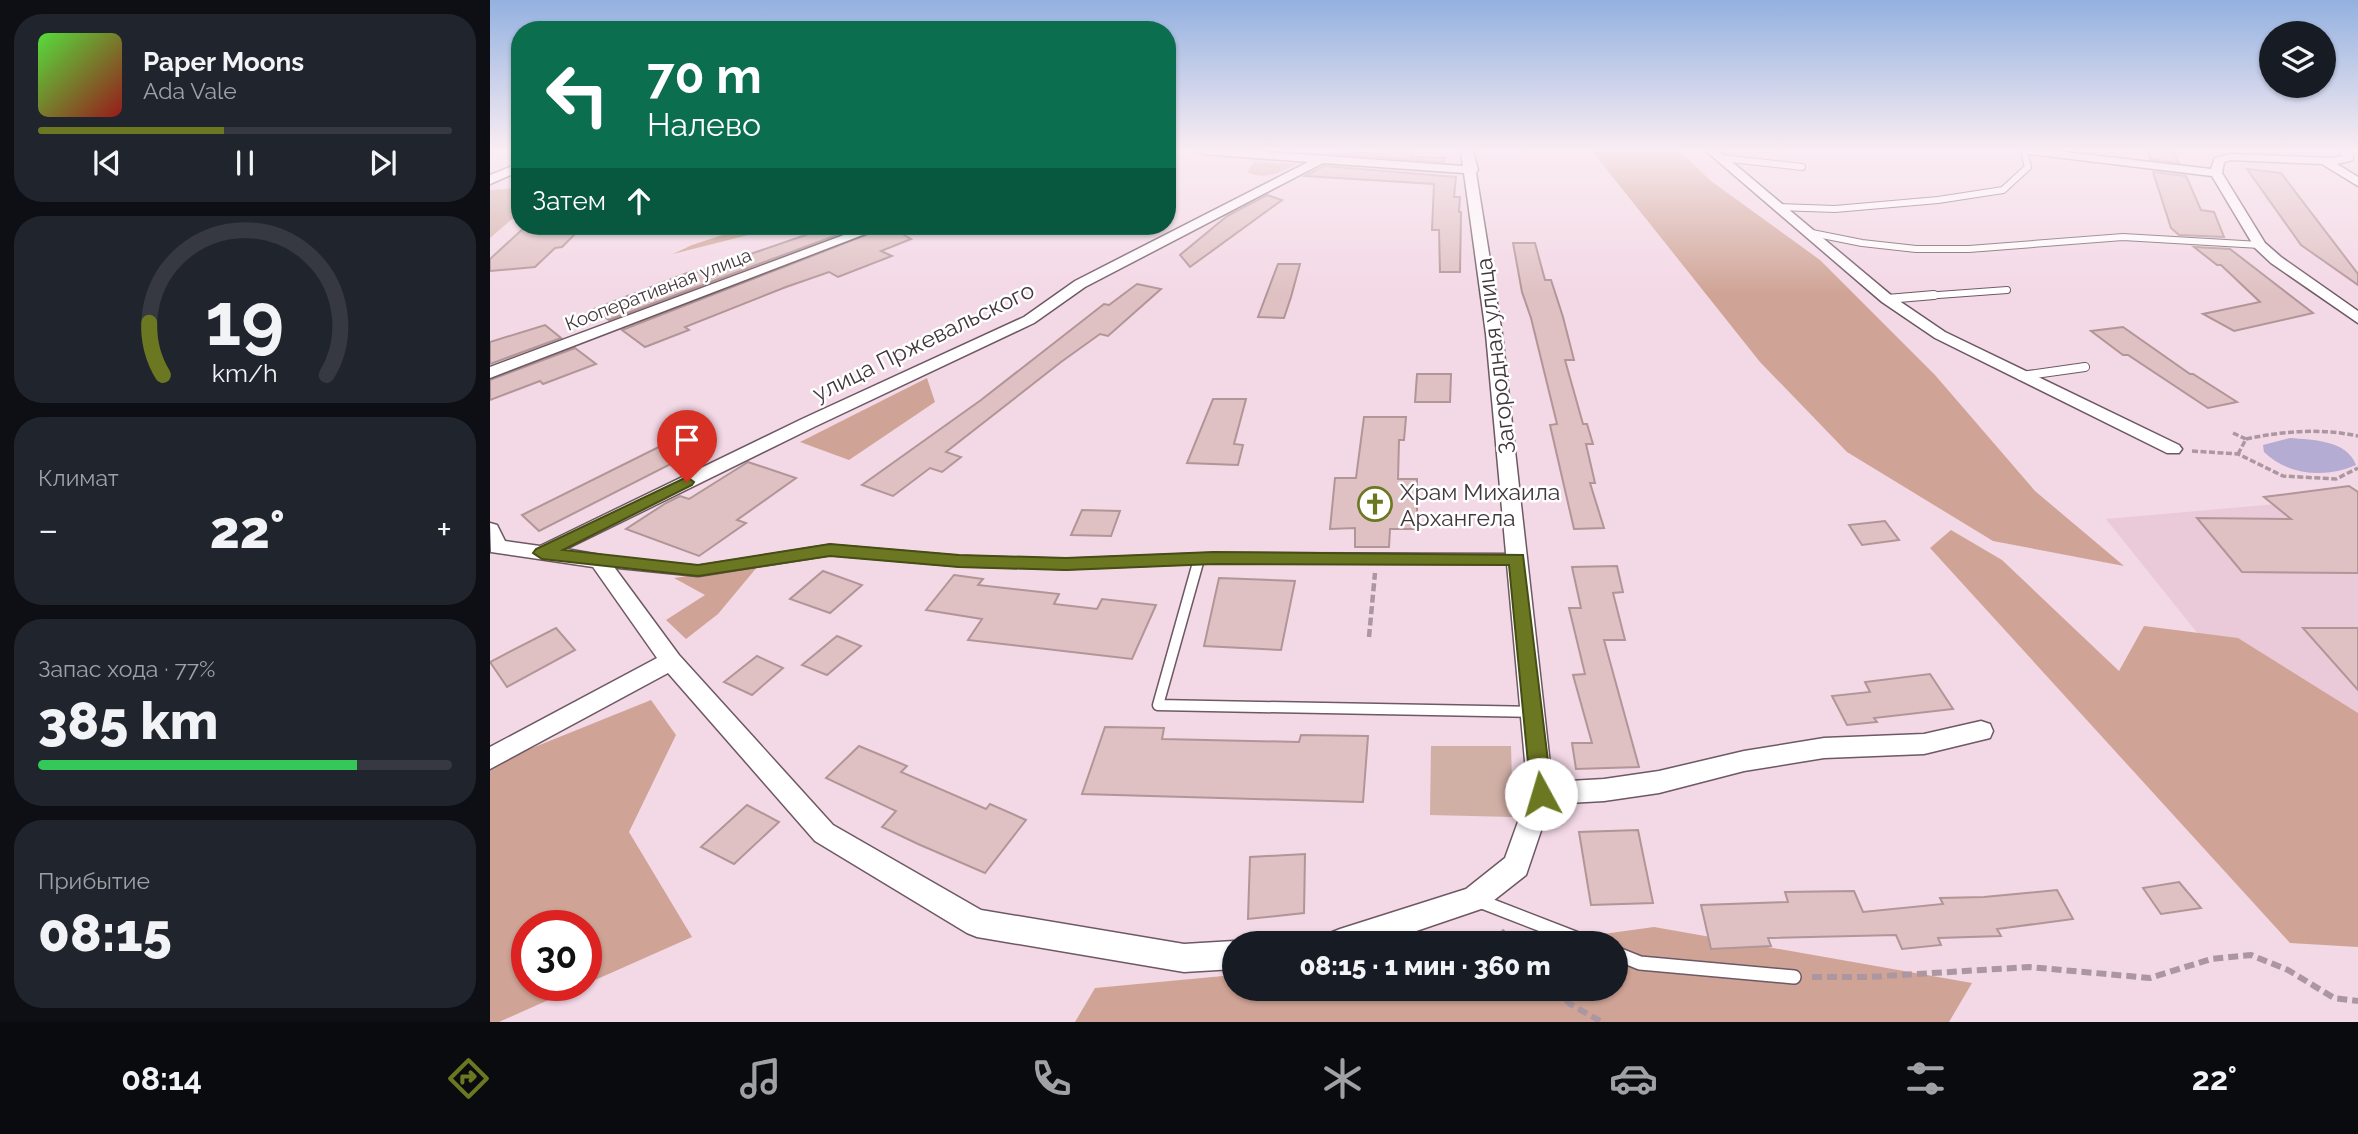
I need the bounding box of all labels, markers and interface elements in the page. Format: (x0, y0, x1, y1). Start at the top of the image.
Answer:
map controls (2259, 21, 2336, 98)
button: layers (2259, 21, 2336, 98)
text: Paper Moons (143, 47, 304, 77)
text: 70 m (647, 47, 762, 104)
icon: left (532, 49, 623, 140)
text: Ada Vale (143, 77, 237, 104)
text: Налево (647, 106, 761, 143)
icon: previous (88, 144, 126, 182)
icon: pause (226, 144, 264, 182)
icon: next (364, 144, 402, 182)
icon: ahead (620, 182, 658, 220)
text: Затем (532, 186, 606, 216)
street label: Кооперативная улица (562, 243, 754, 335)
street label: Загородная улица (1470, 256, 1520, 456)
street label: улица Пржевальского (808, 276, 1038, 406)
text: 19 (206, 278, 284, 363)
text: km/h (212, 358, 278, 388)
pin (657, 410, 717, 482)
icon: arrive (668, 421, 706, 459)
text: Климат (38, 464, 119, 491)
place label: Храм Михаила Архангела (1400, 478, 1560, 531)
church icon: Храм Михаила Архангела (1356, 485, 1394, 523)
text: 22° (210, 499, 285, 560)
text: − (38, 507, 58, 552)
text: + (436, 507, 452, 552)
text: Запас хода · 77% (38, 655, 215, 682)
text: 385 km (38, 690, 219, 751)
position arrow (1504, 757, 1578, 831)
text: Прибытие (38, 867, 150, 894)
text: 08:15 (38, 902, 172, 963)
speed limit sign: 30 (511, 910, 602, 1001)
text: 08:15 · 1 мин · 360 m (1299, 951, 1551, 981)
icon: directions (444, 1054, 493, 1103)
icon: music (736, 1054, 785, 1103)
icon: phone (1027, 1054, 1076, 1103)
icon: climate (1318, 1054, 1367, 1103)
icon: car (1609, 1054, 1658, 1103)
icon: filters (1901, 1054, 1950, 1103)
text: 08:14 (121, 1060, 202, 1097)
text: 22° (2192, 1060, 2237, 1097)

